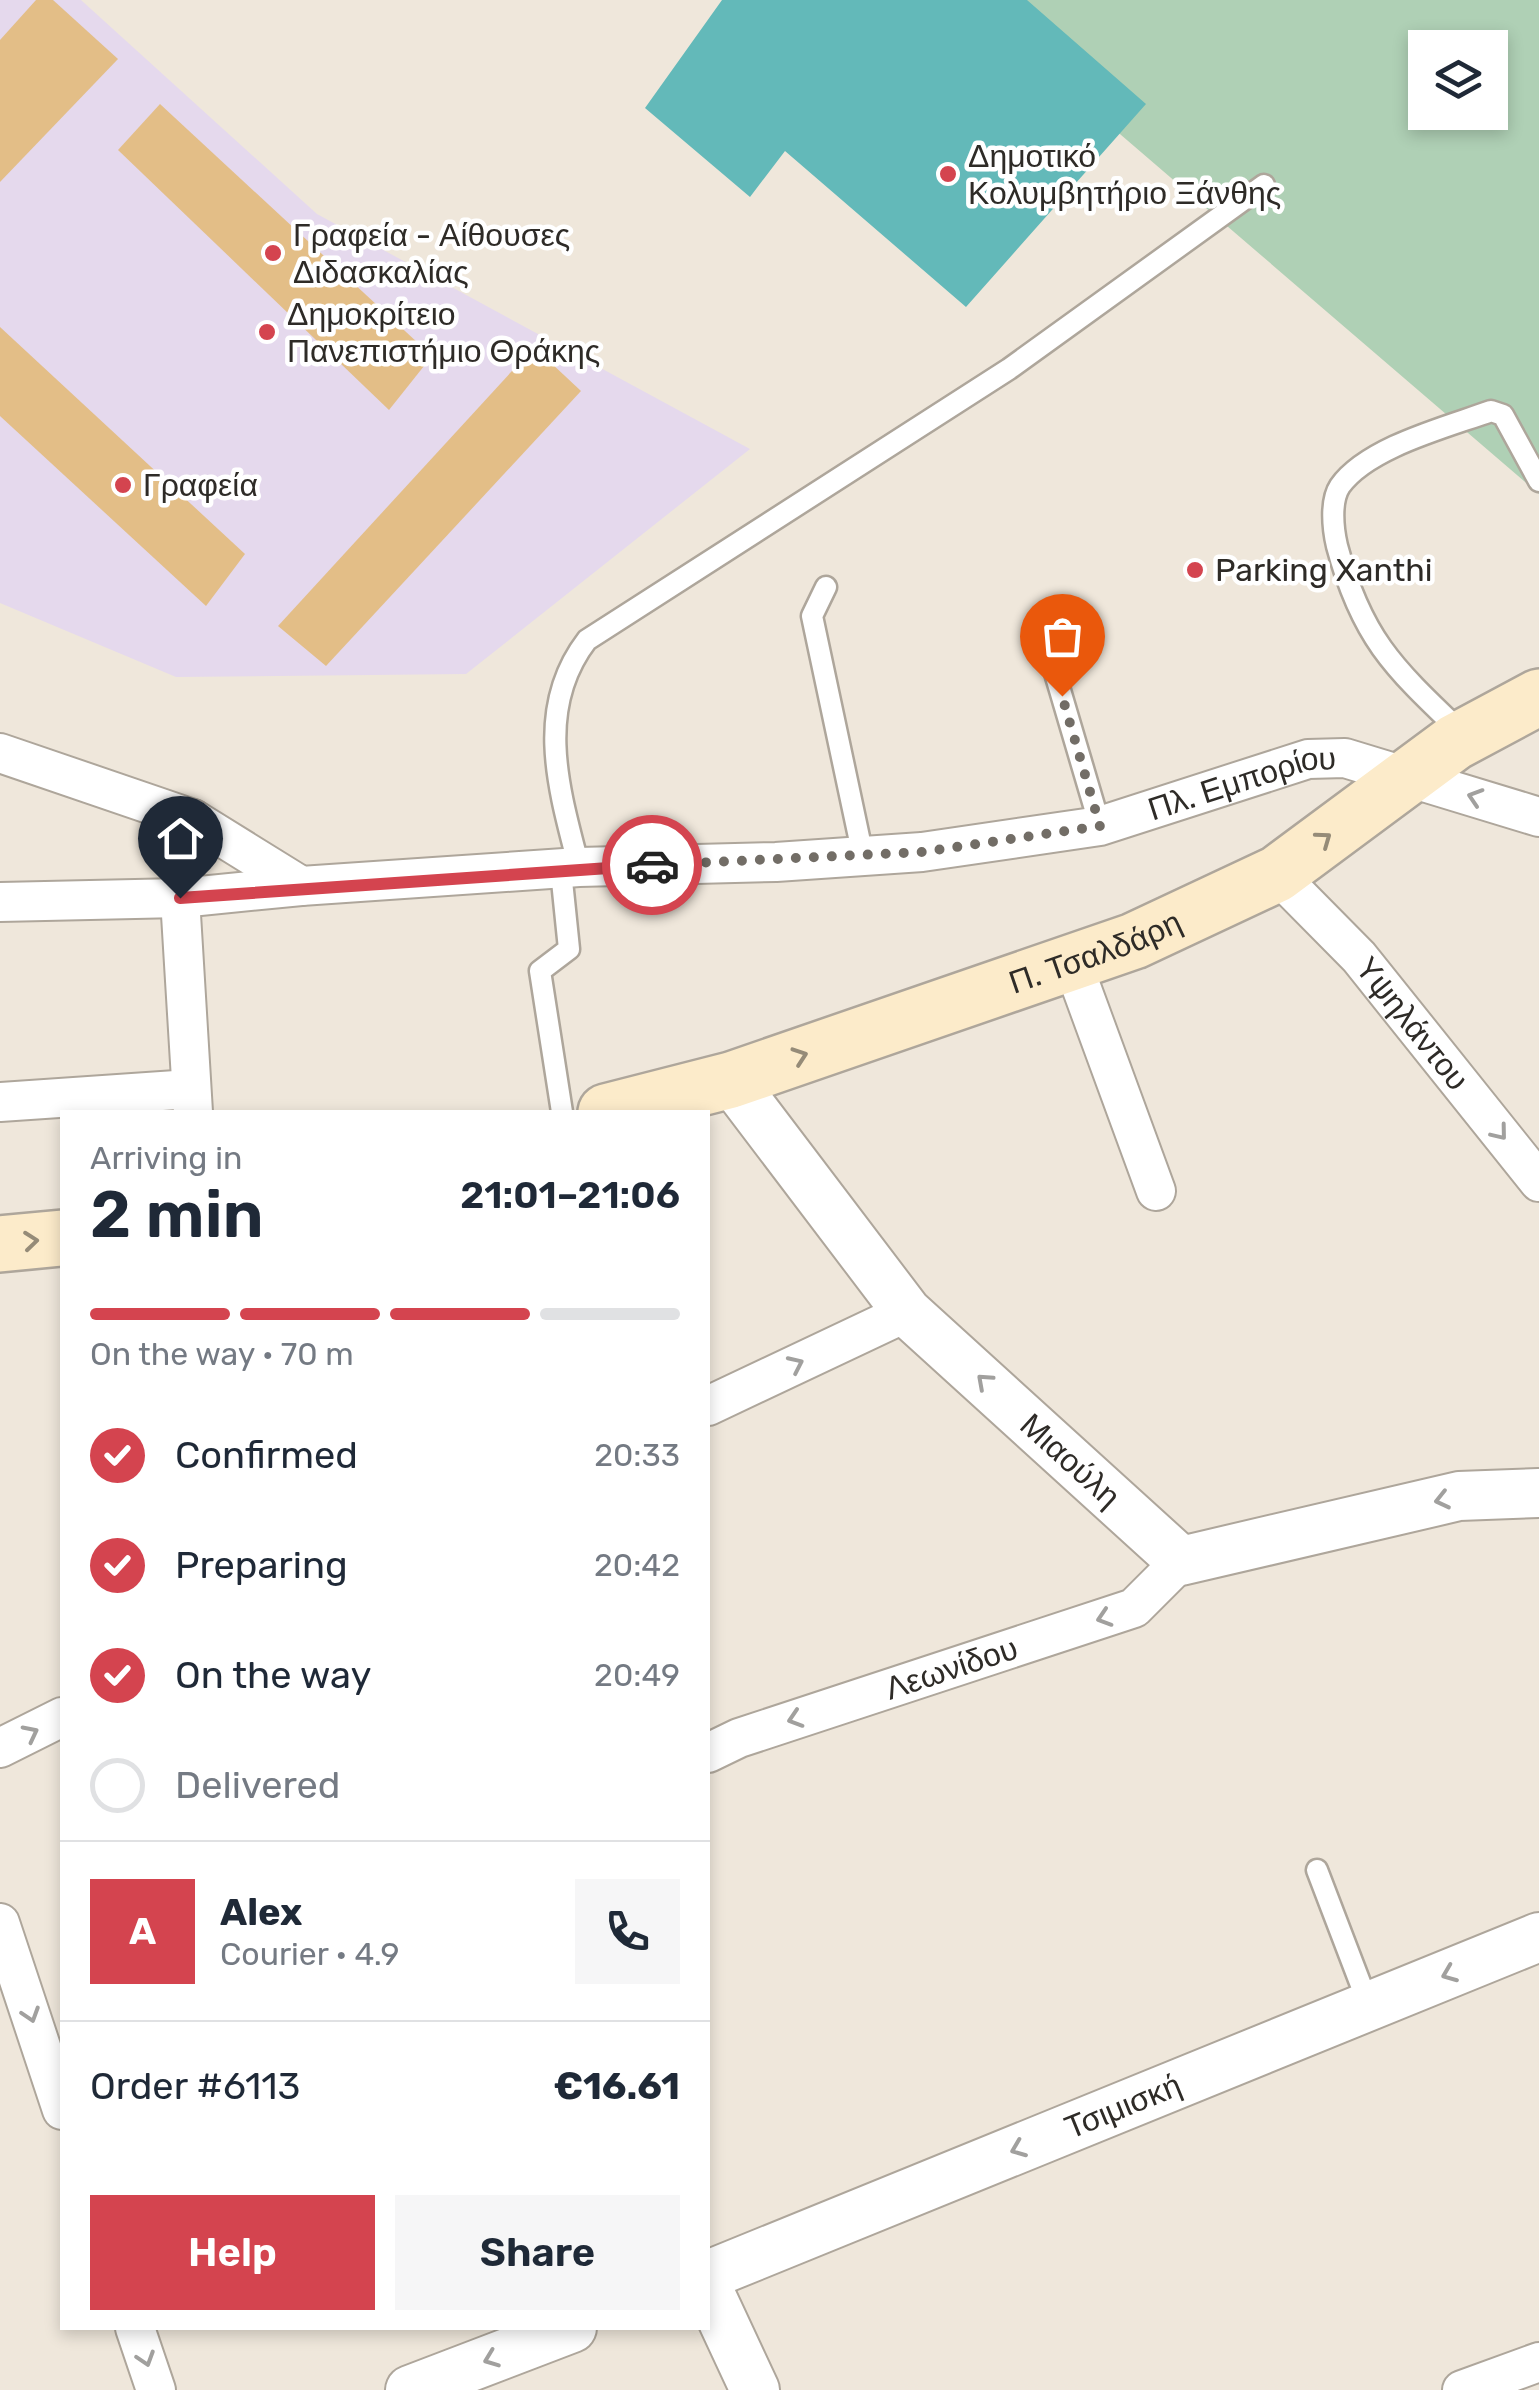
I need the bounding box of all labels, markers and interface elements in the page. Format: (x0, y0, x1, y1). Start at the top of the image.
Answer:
map controls (1408, 30, 1508, 130)
button: layers (1408, 30, 1508, 130)
place label: Δημοτικό Κολυμβητήριο Ξάνθης (968, 137, 1281, 212)
marker: Δημοτικό Κολυμβητήριο Ξάνθης (937, 163, 959, 185)
place label: Γραφεία - Αίθουσες Διδασκαλίας (293, 216, 570, 291)
marker: Γραφεία - Αίθουσες Διδασκαλίας (262, 242, 284, 264)
place label: Δημοκρίτειο Πανεπιστήμιο Θράκης (287, 295, 600, 370)
marker: Δημοκρίτειο Πανεπιστήμιο Θράκης (256, 321, 278, 343)
place label: Γραφεία (143, 466, 258, 504)
marker: Γραφεία (112, 474, 134, 496)
place label: Parking Xanthi (1215, 551, 1432, 589)
marker: Parking Xanthi (1184, 559, 1206, 581)
pin (1020, 594, 1105, 697)
icon: bag (1035, 609, 1090, 664)
street label: Πλ. Εμπορίου (1143, 739, 1336, 828)
one-way arrow (1467, 788, 1484, 808)
pin (138, 796, 223, 899)
icon: home (153, 811, 208, 866)
courier (602, 815, 702, 915)
one-way arrow (1313, 833, 1332, 851)
icon: car (625, 838, 680, 893)
street label: Π. Τσαλδάρη (1004, 902, 1188, 1002)
street label: Υψηλάντου (1348, 950, 1477, 1098)
one-way arrow (791, 1047, 808, 1068)
one-way arrow (1488, 1122, 1506, 1140)
text: Arriving in (90, 1139, 242, 1177)
text: 21:01–21:06 (460, 1172, 680, 1218)
text: 2 min (90, 1176, 264, 1253)
one-way arrow (24, 1230, 40, 1252)
text: On the way · 70 m (90, 1335, 354, 1373)
one-way arrow (786, 1357, 804, 1377)
one-way arrow (977, 1375, 996, 1393)
street label: Μιαούλη (1013, 1406, 1128, 1515)
icon: check (90, 1428, 145, 1483)
text: Confirmed (175, 1432, 358, 1478)
text: 20:33 (594, 1436, 680, 1474)
one-way arrow (1434, 1488, 1451, 1509)
icon: check (90, 1538, 145, 1593)
text: Preparing (175, 1542, 348, 1588)
text: 20:42 (594, 1546, 680, 1584)
one-way arrow (1097, 1606, 1114, 1626)
street label: Λεωνίδου (880, 1629, 1022, 1708)
icon: check (90, 1648, 145, 1703)
text: On the way (175, 1652, 371, 1698)
text: 20:49 (594, 1656, 680, 1694)
one-way arrow (788, 1708, 805, 1728)
one-way arrow (21, 1725, 39, 1745)
text: Delivered (175, 1762, 340, 1808)
button: phone (575, 1879, 680, 1984)
text: Alex (220, 1889, 302, 1935)
text: A (129, 1908, 156, 1954)
text: Courier · 4.9 (220, 1935, 399, 1973)
one-way arrow (1441, 1962, 1458, 1982)
one-way arrow (19, 2006, 39, 2023)
text: Order #6113 (90, 2063, 300, 2109)
text: €16.61 (553, 2063, 680, 2109)
street label: Τσιμισκή (1059, 2066, 1187, 2147)
one-way arrow (1010, 2137, 1028, 2157)
button: Help (90, 2195, 375, 2310)
button: Share (395, 2195, 680, 2310)
one-way arrow (483, 2347, 501, 2367)
one-way arrow (134, 2349, 154, 2366)

